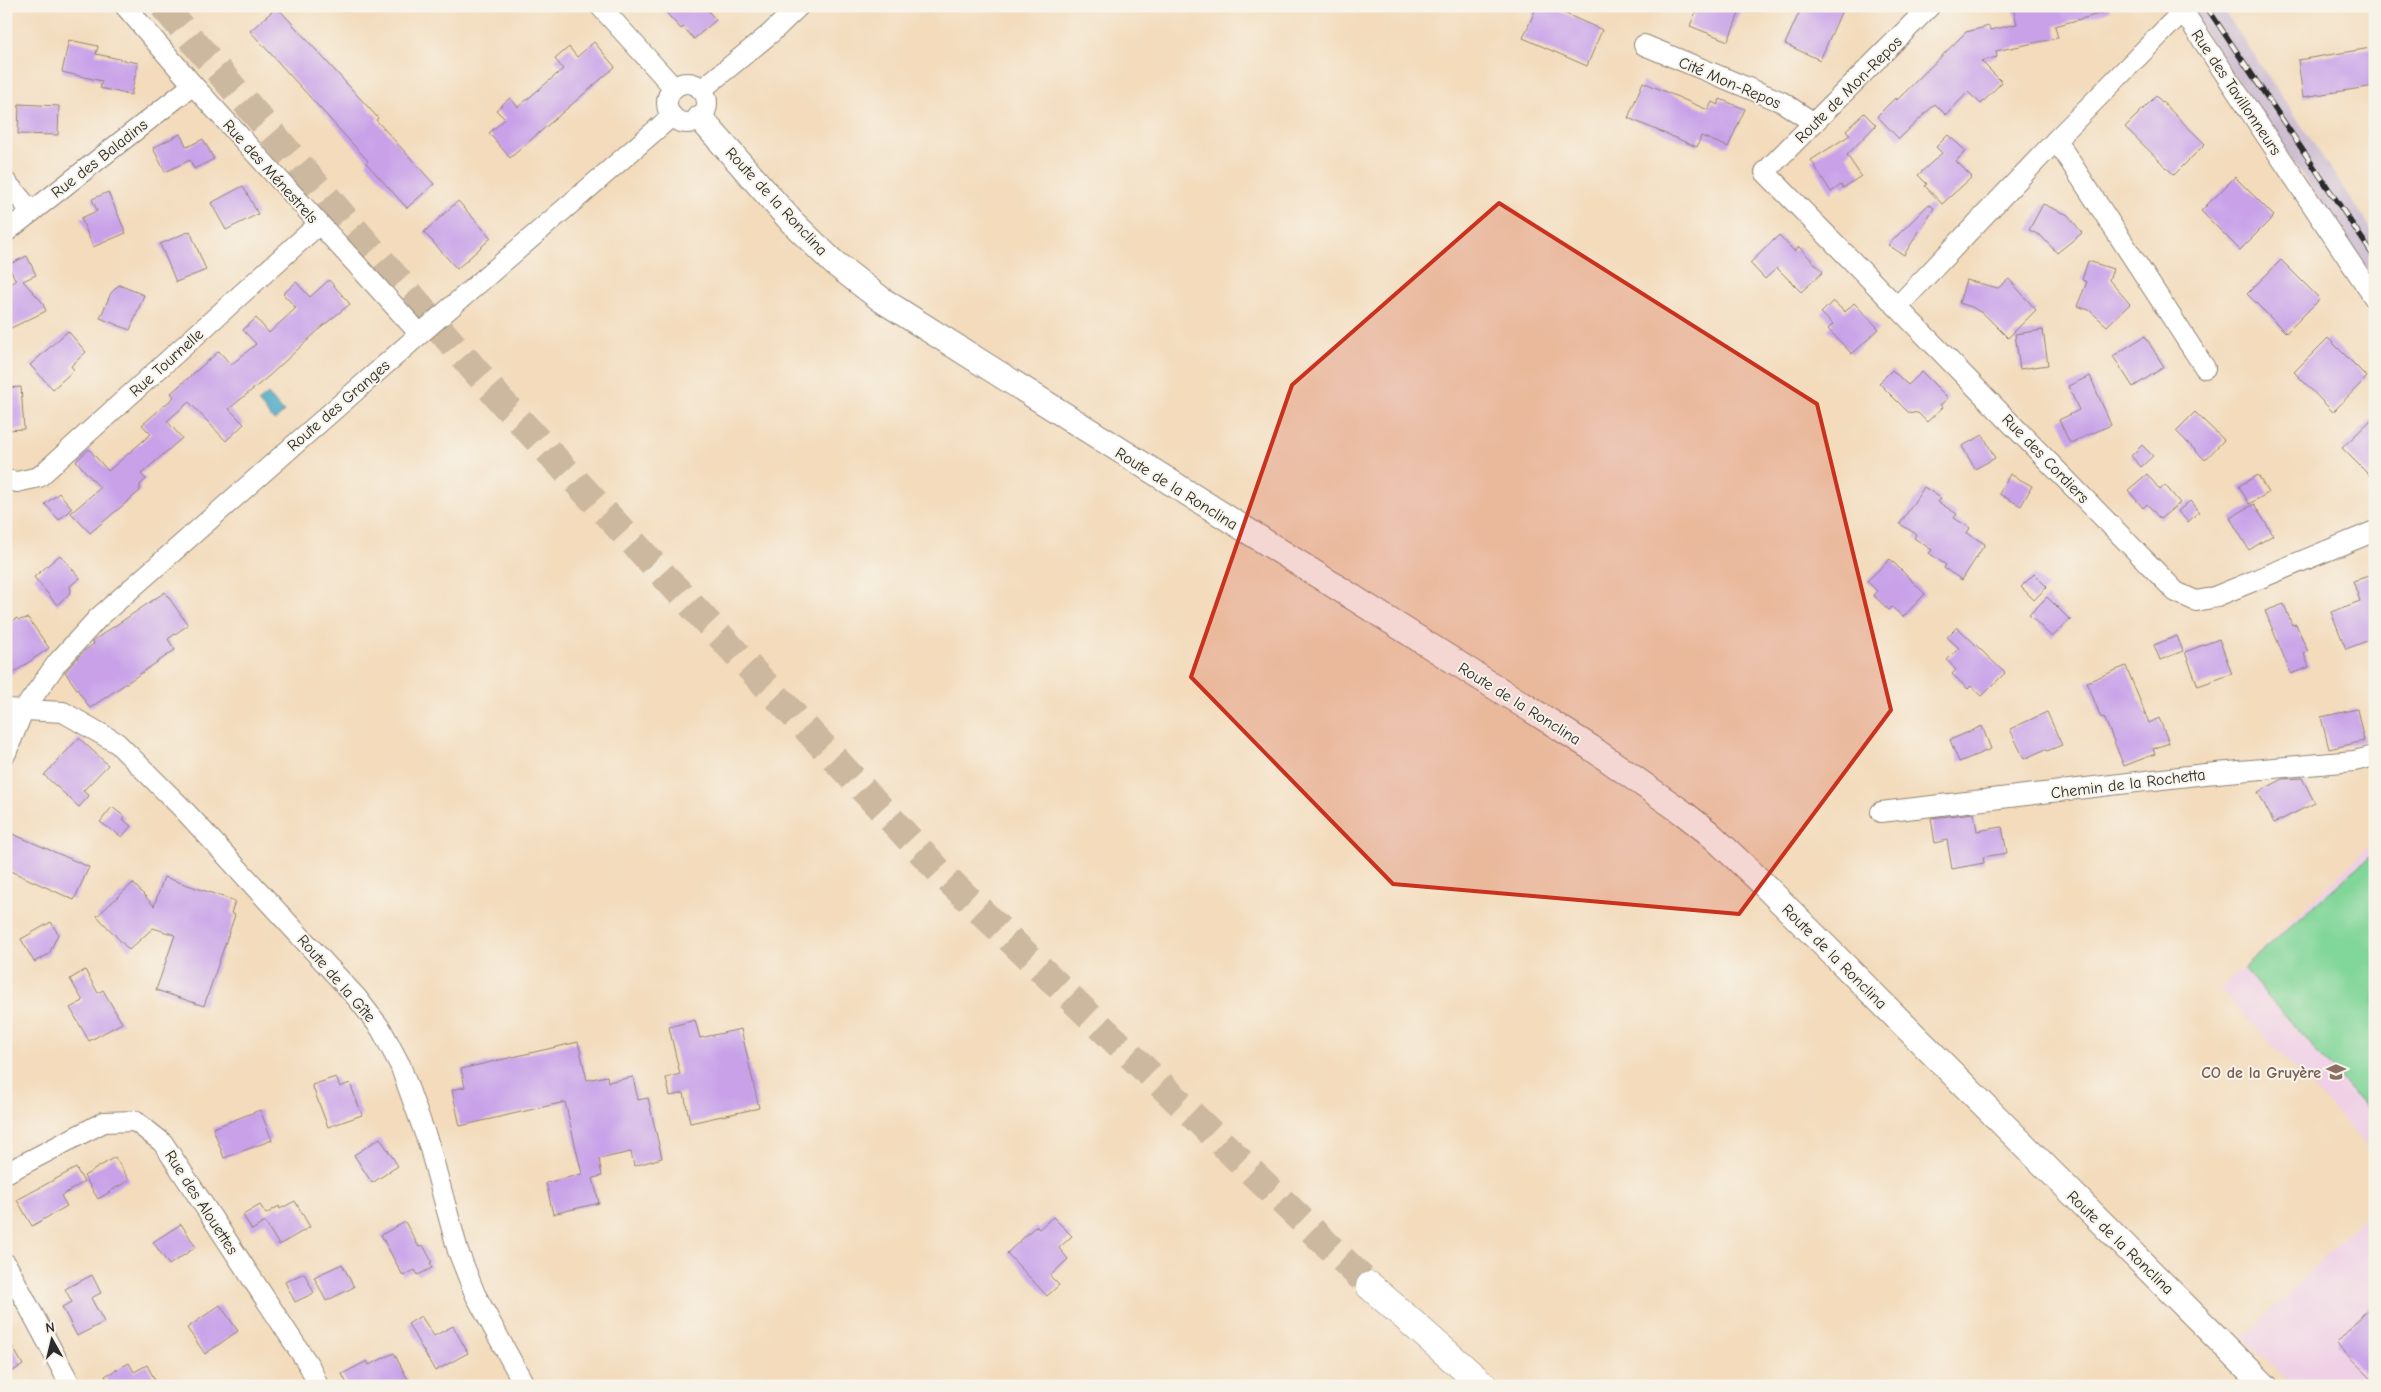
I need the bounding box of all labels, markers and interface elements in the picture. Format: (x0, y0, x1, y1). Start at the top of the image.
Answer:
street label: Rue des Tavillonneurs (2187, 26, 2285, 159)
street label: Route de Mon-Repos (1792, 32, 1906, 147)
street label: Cité Mon-Repos (1676, 53, 1784, 113)
street label: Rue des Baladins (48, 115, 152, 202)
street label: Rue des Ménestrels (219, 116, 322, 227)
street label: Route de la Ronclina (722, 144, 831, 259)
street label: Rue Tournelle (126, 325, 207, 400)
street label: Route des Granges (284, 356, 394, 455)
street label: Rue des Cordiers (1998, 410, 2093, 507)
street label: Route de la Ronclina (1112, 444, 1241, 534)
street label: Route de la Ronclina (1455, 659, 1584, 749)
street label: Chemin de la Rochetta (2050, 766, 2206, 802)
street label: Route de la Ronclina (1778, 900, 1891, 1013)
street label: Route de la Gîte (293, 931, 379, 1026)
school or university icon: CO de la Gruyère (2325, 1061, 2347, 1083)
place label: CO de la Gruyère (2201, 1064, 2321, 1082)
street label: Rue des Alouettes (161, 1147, 242, 1258)
street label: Route de la Ronclina (2063, 1187, 2177, 1298)
north arrow (28, 1314, 78, 1364)
text: N (45, 1319, 56, 1337)

